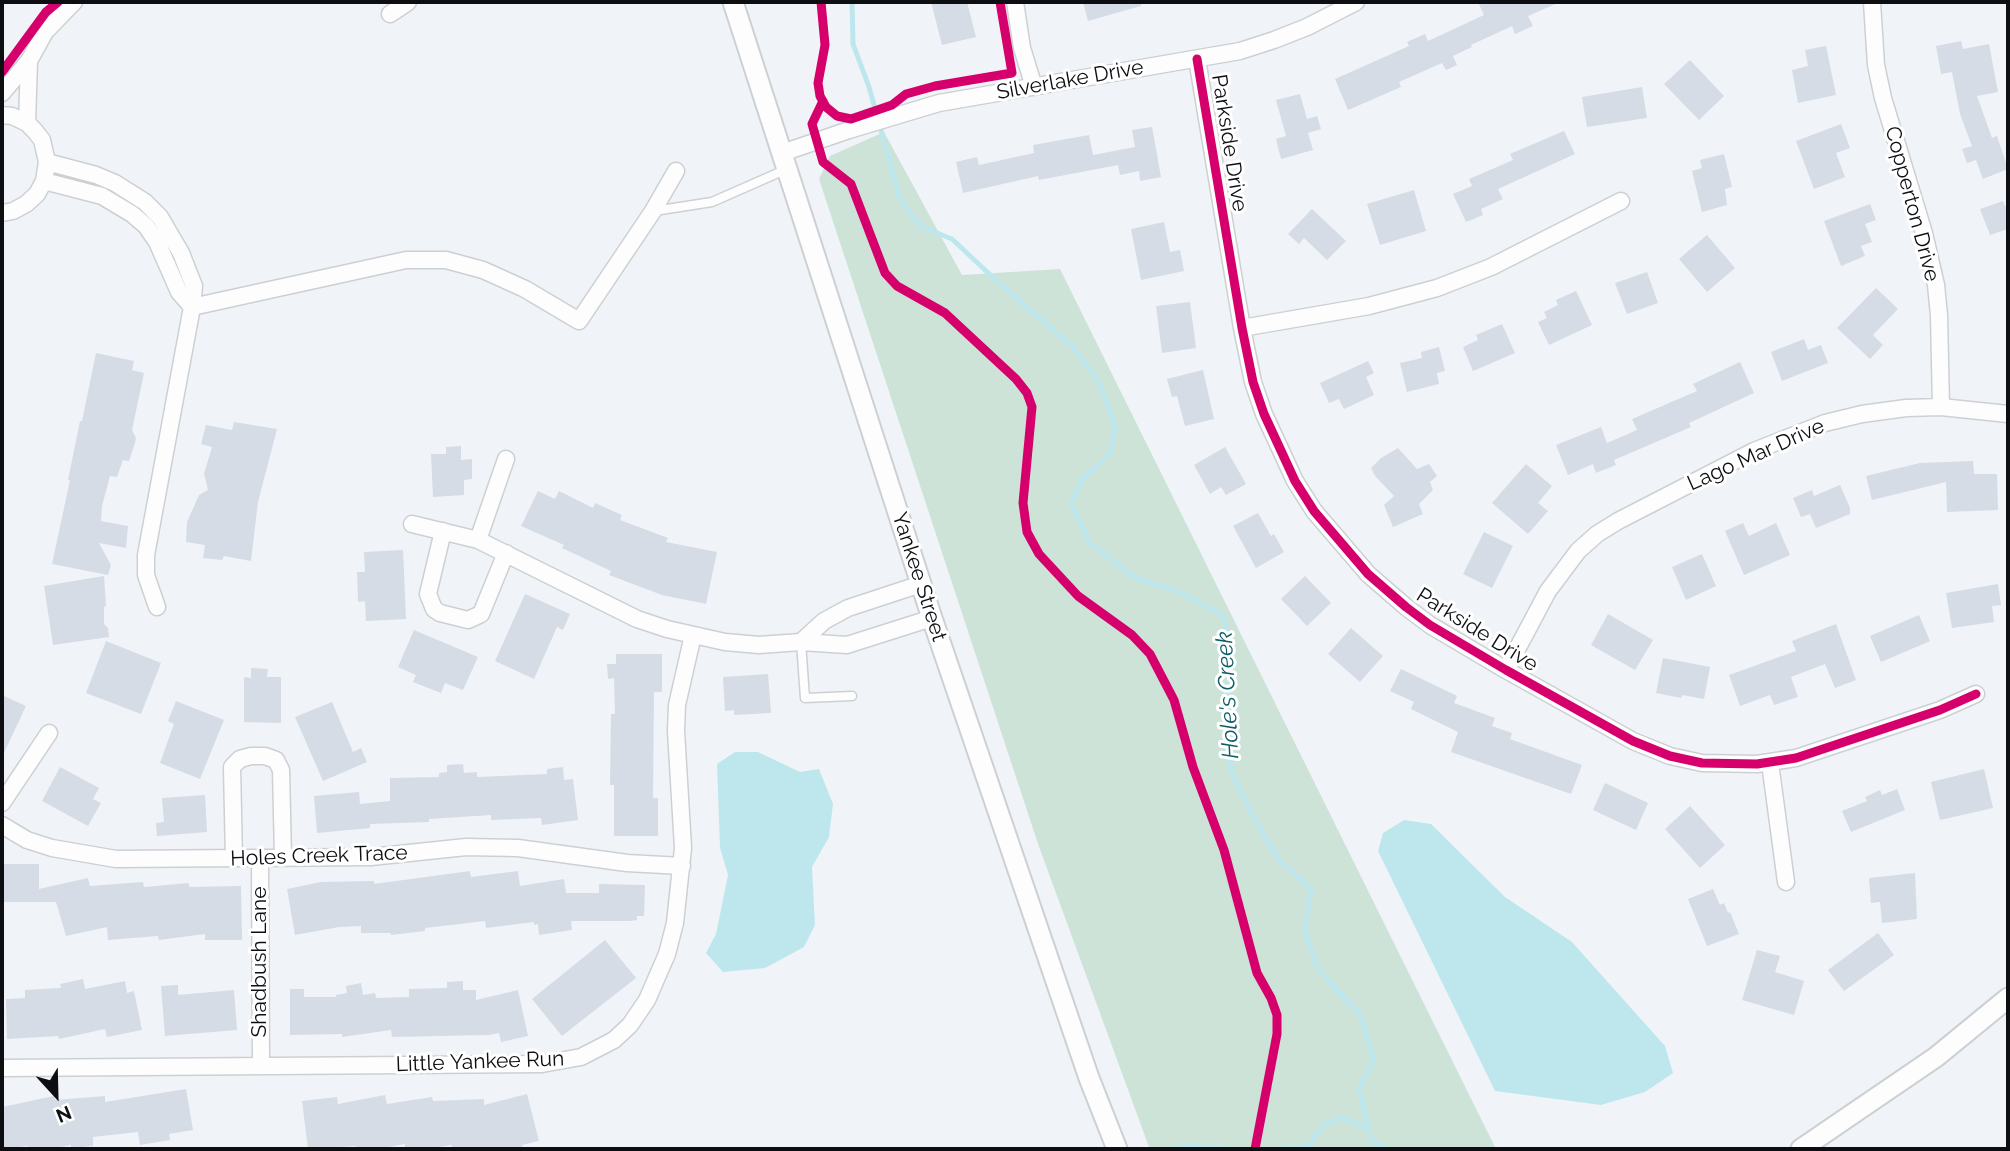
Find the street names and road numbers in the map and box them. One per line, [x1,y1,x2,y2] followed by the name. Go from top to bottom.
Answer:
[995,55,1145,105] street label: Silverlake Drive
[1206,73,1252,213] street label: Parkside Drive
[1879,124,1945,284] street label: Copperton Drive
[1684,414,1828,496] street label: Lago Mar Drive
[886,509,952,645] street label: Yankee Street
[1412,583,1542,677] street label: Parkside Drive
[230,840,408,872] street label: Holes Creek Trace
[247,887,273,1037] street label: Shadbush Lane
[395,1046,565,1078] street label: Little Yankee Run

